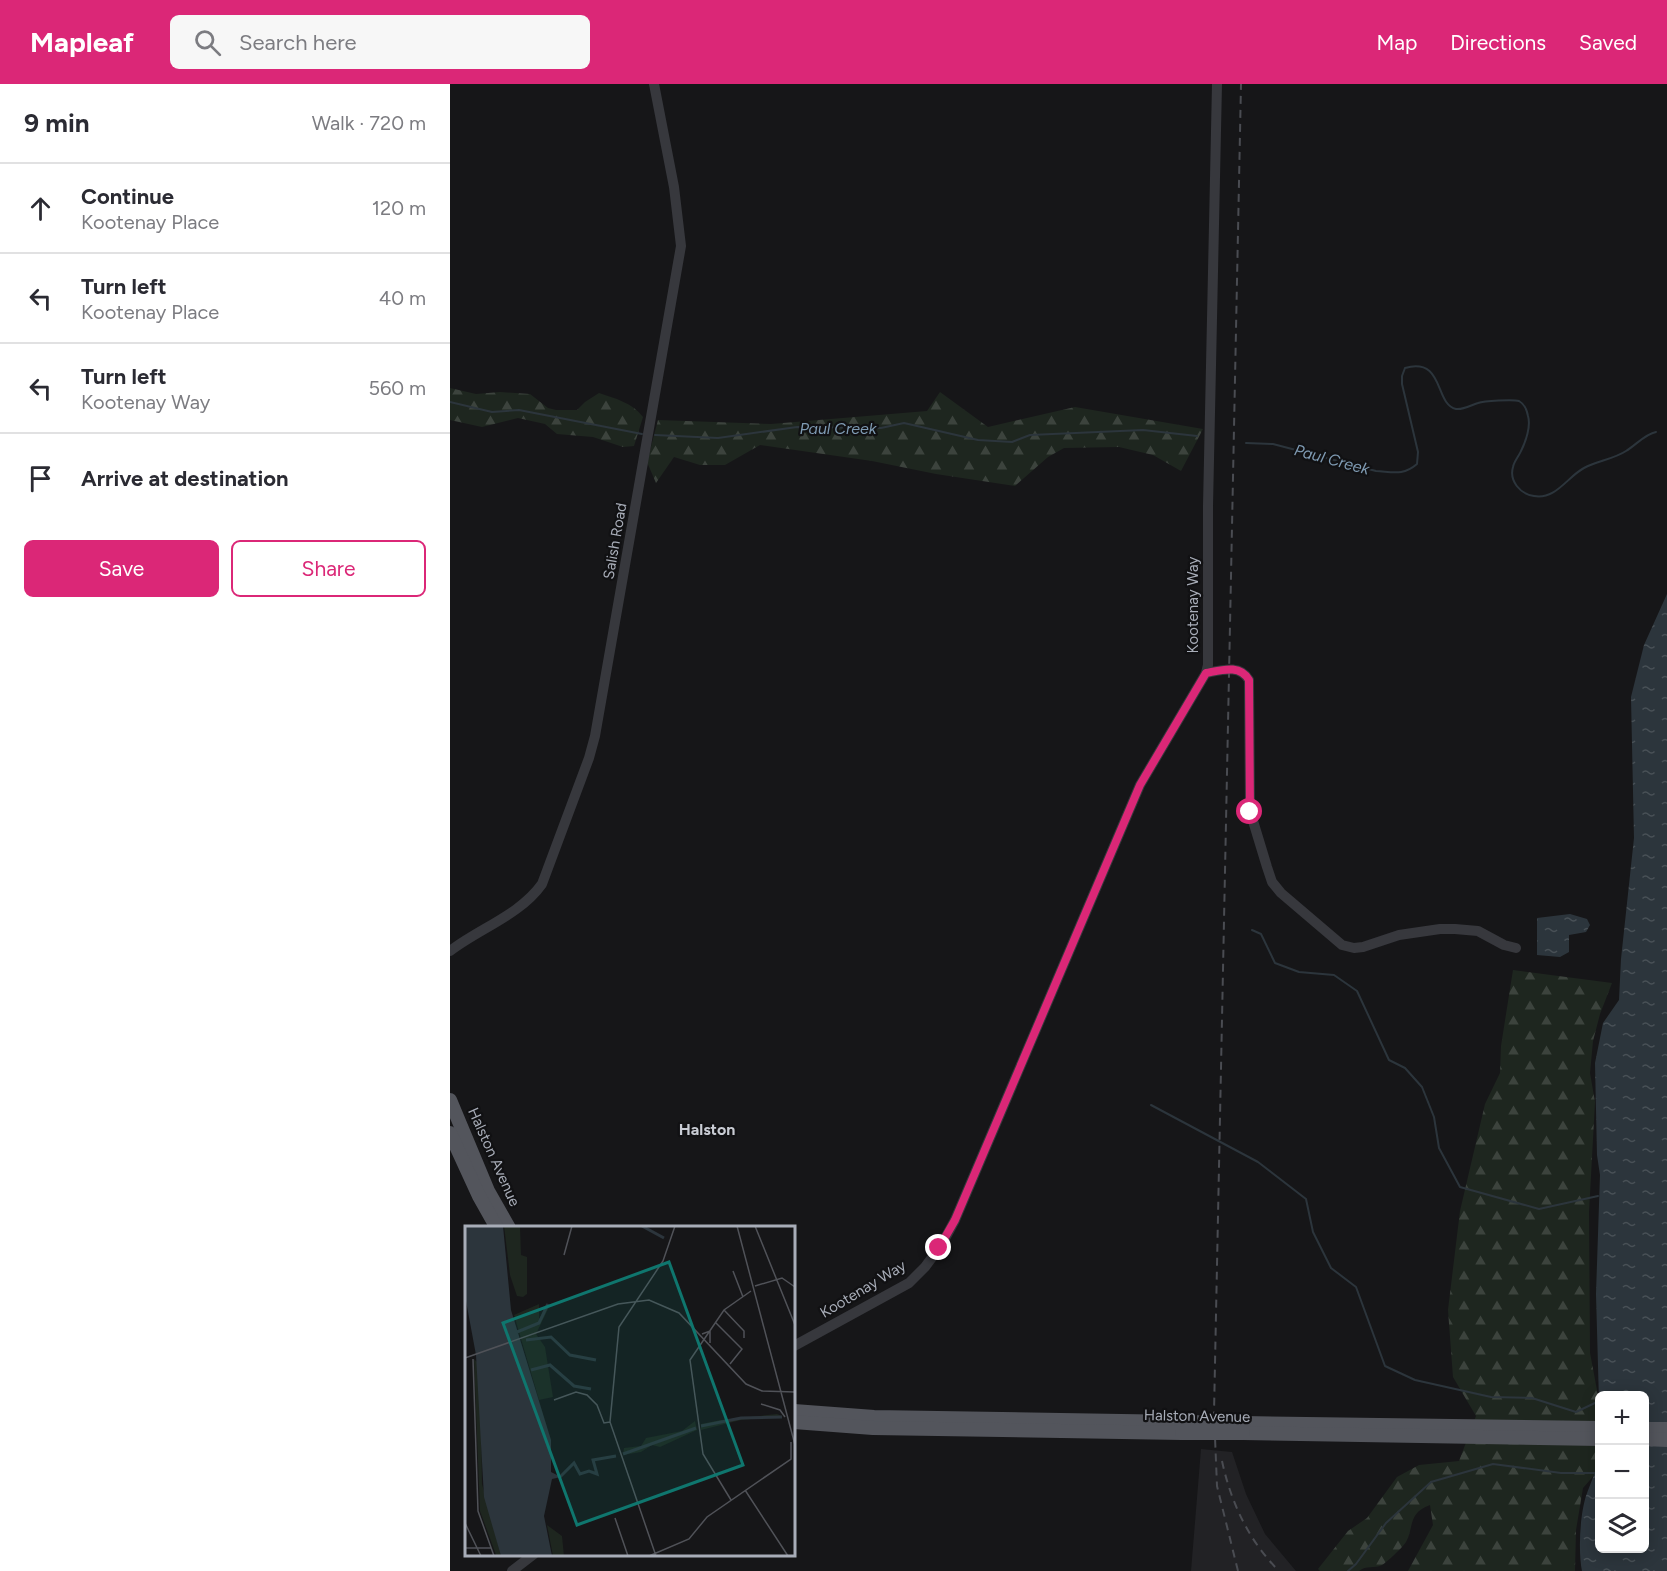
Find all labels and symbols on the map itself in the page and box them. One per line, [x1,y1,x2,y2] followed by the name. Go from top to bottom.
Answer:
[799,419,878,438] water label: Paul Creek
[1292,440,1373,479] water label: Paul Creek
[599,501,631,581] street label: Salish Road
[1184,556,1202,653] street label: Kootenay Way
[1236,798,1262,824] route start
[464,1105,524,1209] street label: Halston Avenue
[679,1120,735,1139] district label: Halston
[465,1226,795,1556] inset map
[925,1234,951,1260] route end
[817,1256,909,1322] street label: Kootenay Way
[1144,1406,1250,1426] street label: Halston Avenue

